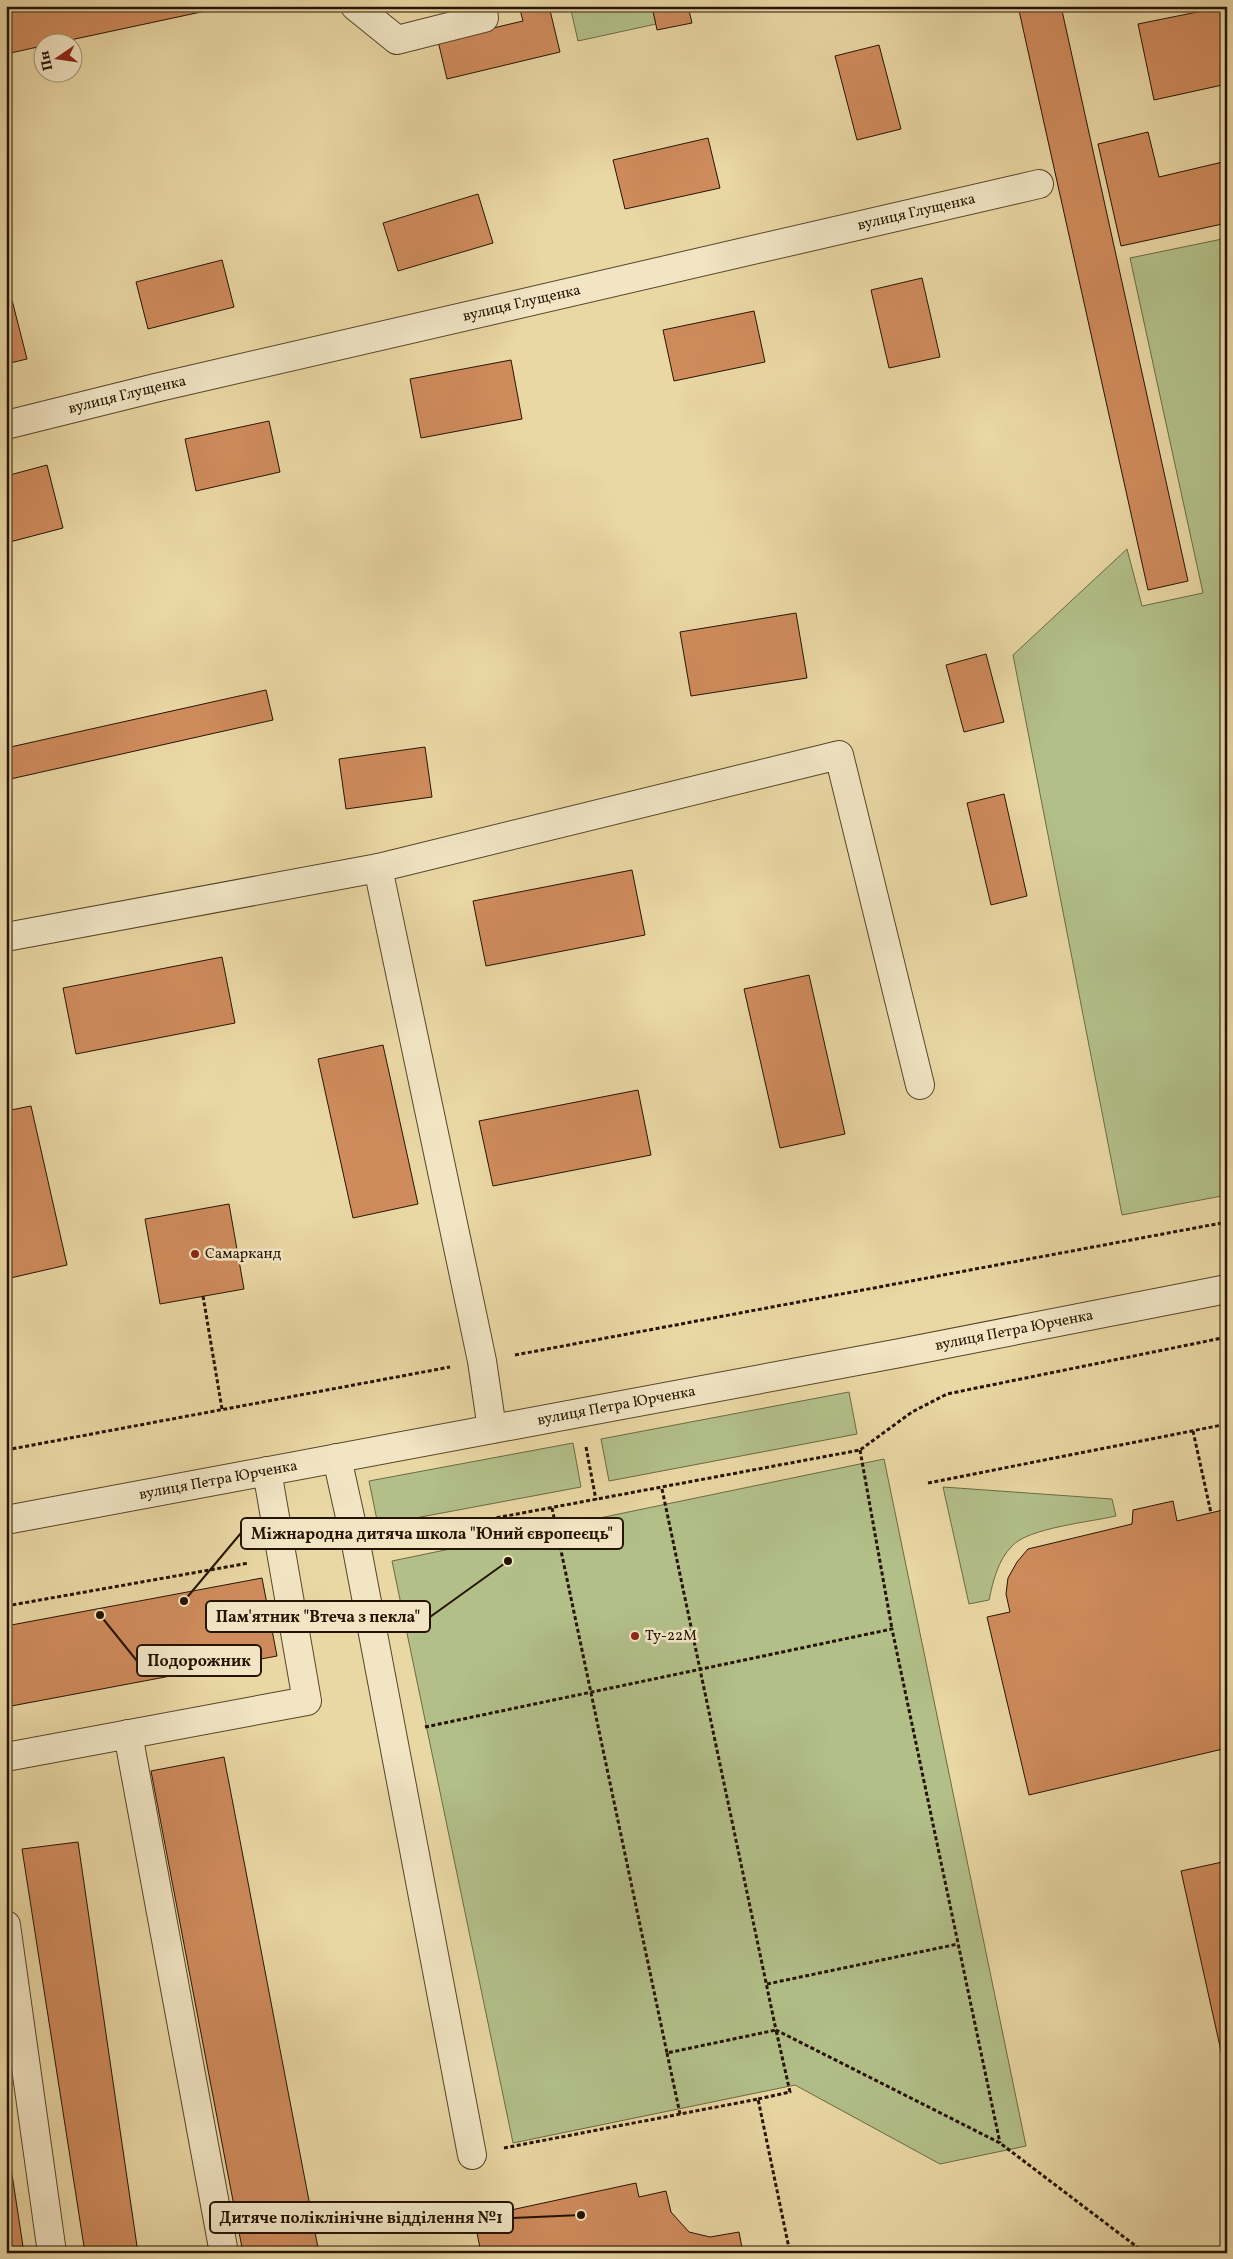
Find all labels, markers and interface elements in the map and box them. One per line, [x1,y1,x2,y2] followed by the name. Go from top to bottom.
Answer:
[32,32,82,82] north arrow
[35,49,58,72] text: Пн
[855,189,977,236] street label: вулиця Глущенка
[461,280,583,327] street label: вулиця Глущенка
[66,371,188,420] street label: вулиця Глущенка
[205,1244,282,1265] place label: Самарканд
[189,1248,201,1260] marker: Самарканд
[934,1305,1095,1356] street label: вулиця Петра Юрченка
[536,1381,697,1431] street label: вулиця Петра Юрченка
[137,1455,299,1505] street label: вулиця Петра Юрченка
[241,1518,623,1549] callout: Міжнародна дитяча школа "Юний європеєць"
[251,1524,613,1546] text: Міжнародна дитяча школа "Юний європеєць"
[206,1601,430,1632] callout: Пам'ятник "Втеча з пекла"
[216,1607,420,1629] text: Пам'ятник "Втеча з пекла"
[645,1626,697,1647] place label: Ту-22М
[629,1630,641,1642] marker: Ту-22М
[137,1645,261,1676] callout: Подорожник
[147,1651,251,1673] text: Подорожник
[210,2202,513,2233] callout: Дитяче поліклінічне відділення №1
[219,2208,503,2230] text: Дитяче поліклінічне відділення №1

